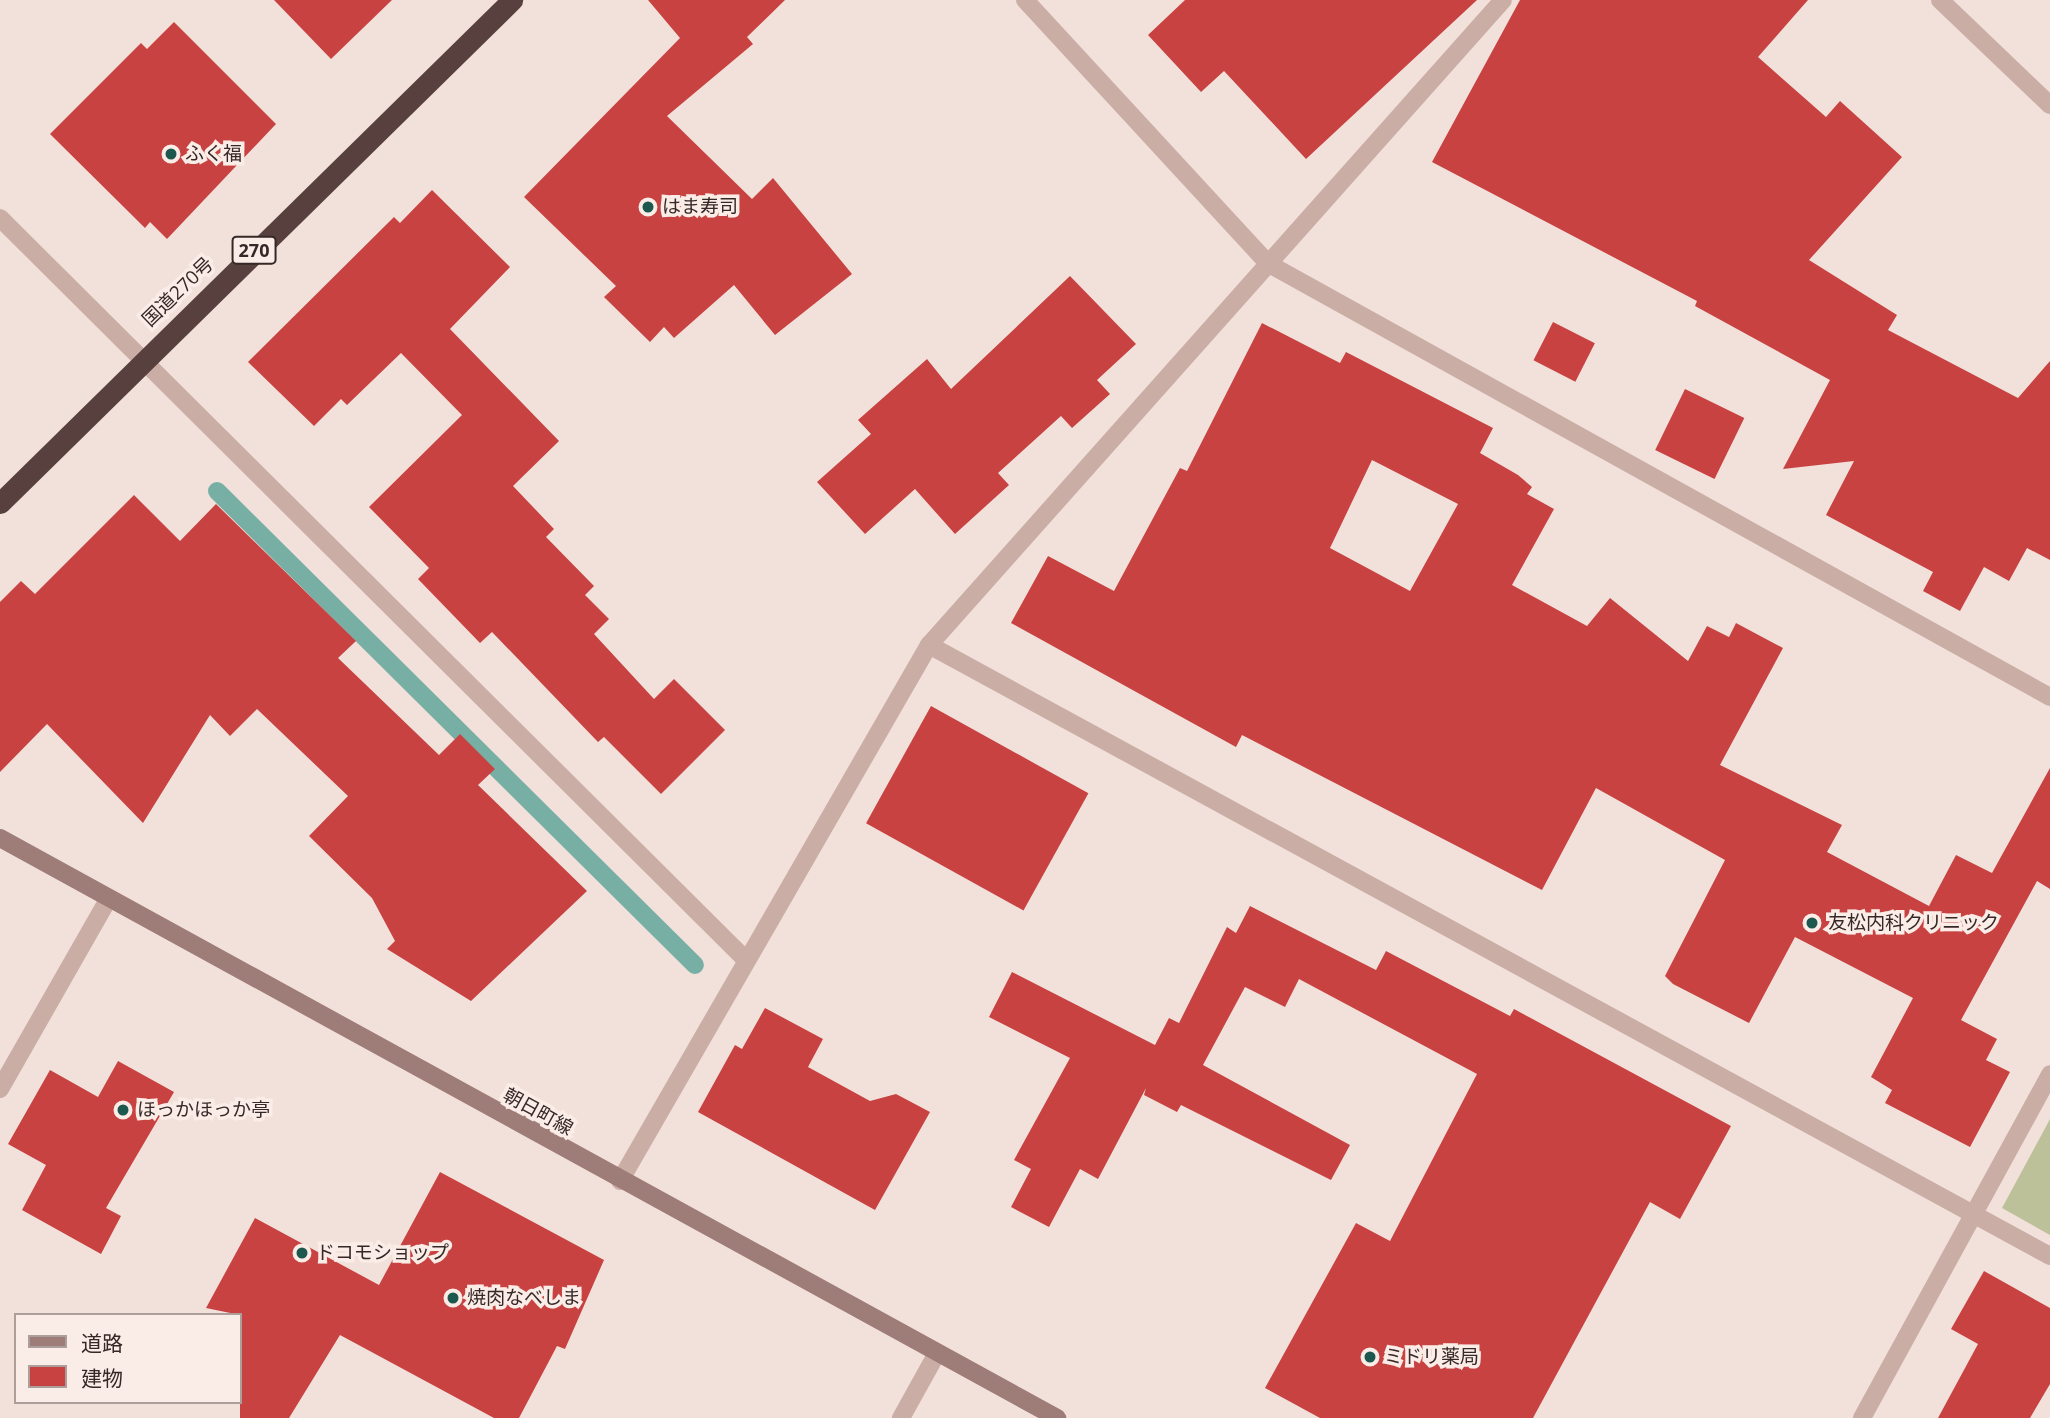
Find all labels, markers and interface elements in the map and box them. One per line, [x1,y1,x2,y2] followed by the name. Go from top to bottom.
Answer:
[185,143,242,165] place label: ふく福
[163,146,179,162] marker: ふく福
[662,196,738,218] place label: はま寿司
[640,199,656,215] marker: はま寿司
[231,236,277,264] road number: 270
[138,253,218,331] street label: 国道270号
[1828,912,1999,934] place label: 友松内科クリニック
[1802,913,1822,933] marker: 友松内科クリニック
[499,1084,577,1140] street label: 朝日町線
[137,1099,270,1121] place label: ほっかほっか亭
[115,1102,131,1118] marker: ほっかほっか亭
[316,1242,449,1264] place label: ドコモショップ
[294,1245,310,1261] marker: ドコモショップ
[467,1287,581,1309] place label: 焼肉なべしま
[445,1290,461,1306] marker: 焼肉なべしま
[14,1313,242,1404] legend
[81,1329,123,1357] text: 道路
[1384,1346,1479,1368] place label: ミドリ薬局
[1362,1349,1378,1365] marker: ミドリ薬局
[81,1364,123,1392] text: 建物

